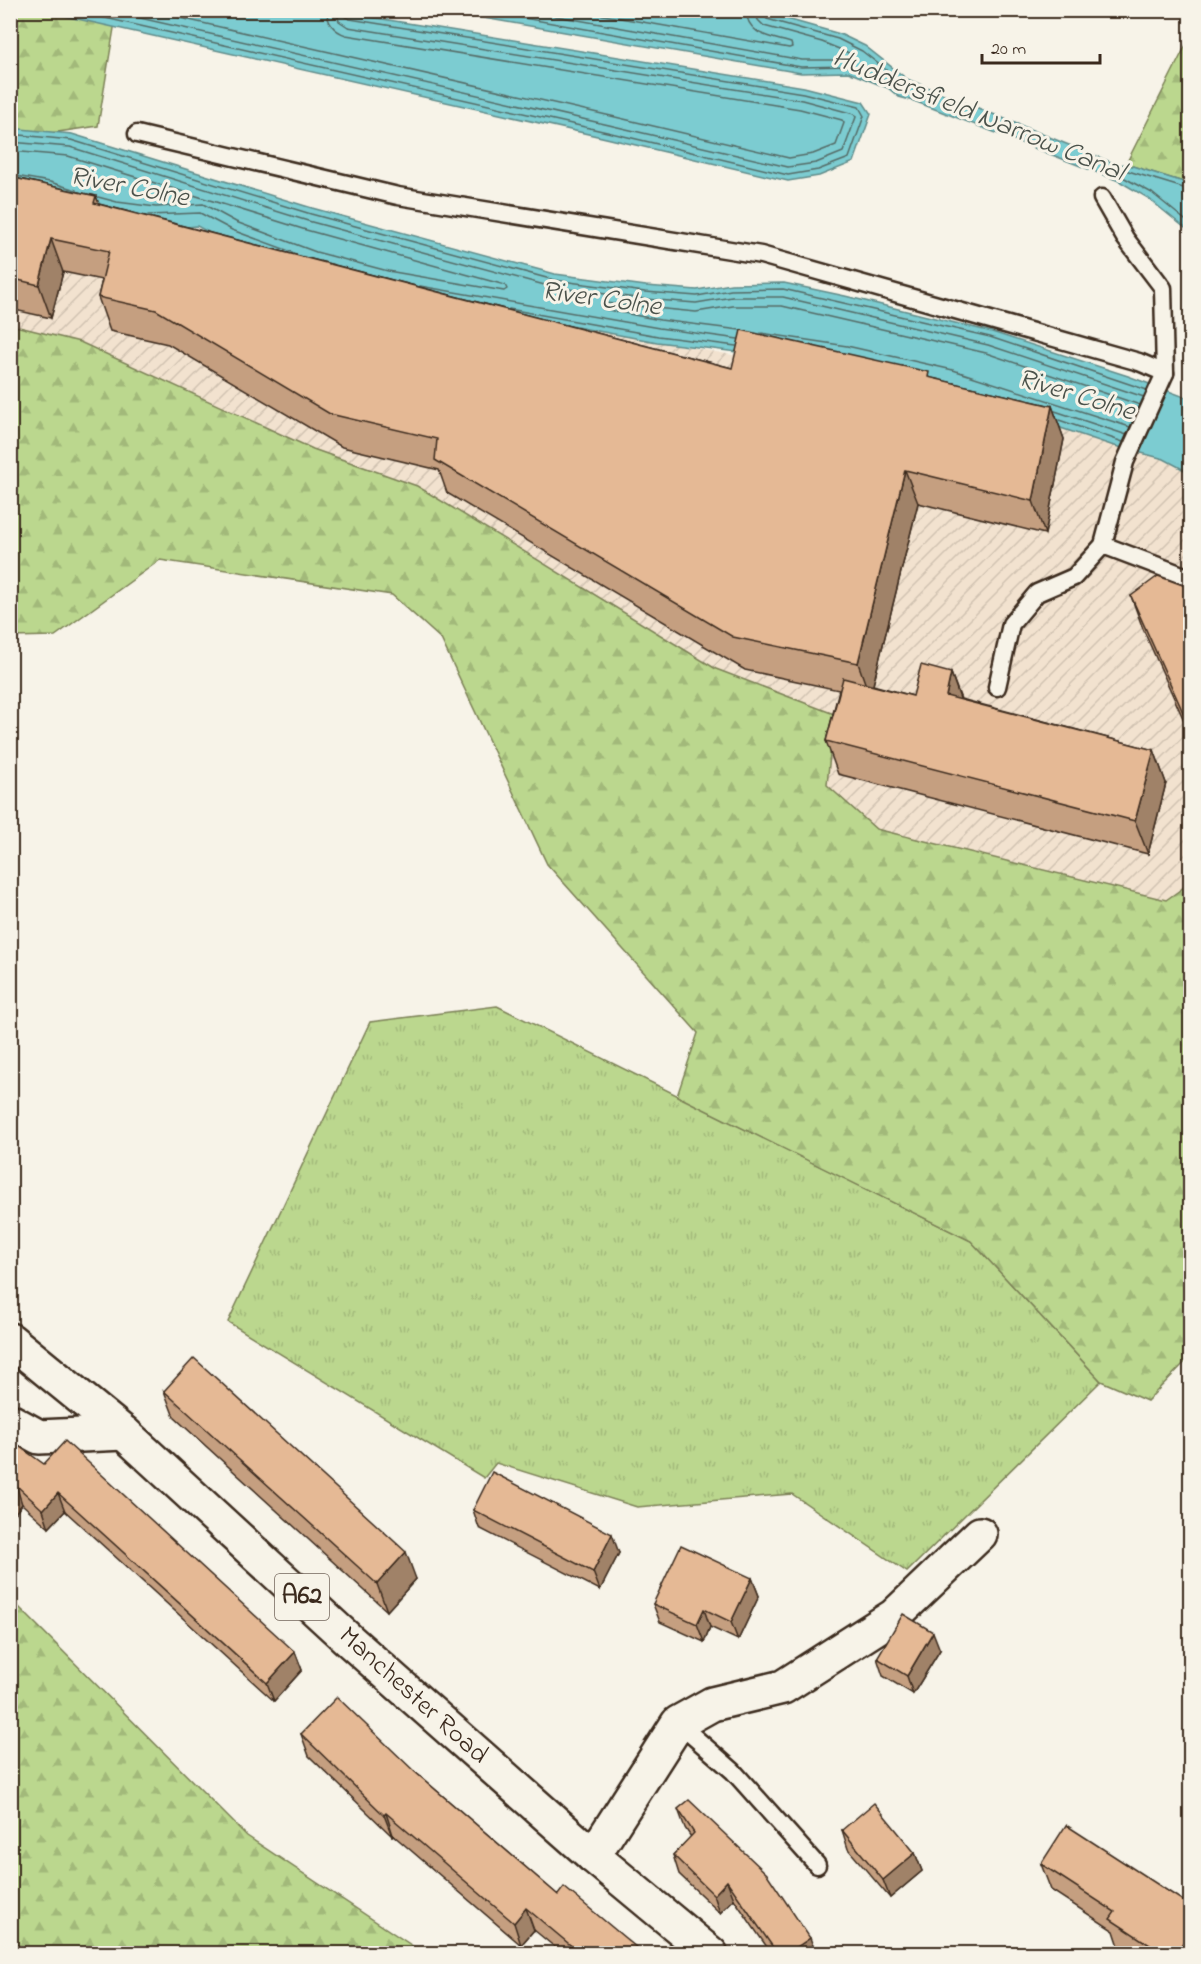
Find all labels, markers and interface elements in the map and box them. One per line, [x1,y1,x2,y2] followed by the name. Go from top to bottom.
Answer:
[982,27,1100,65] scale bar
[991,37,1026,63] text: 20 m
[825,38,1134,195] water label: Huddersfield Narrow Canal
[66,156,194,220] water label: River Colne
[538,271,665,329] water label: River Colne
[1012,359,1141,434] water label: River Colne
[275,1574,329,1620] road number: A62
[329,1618,497,1774] street label: Manchester Road

